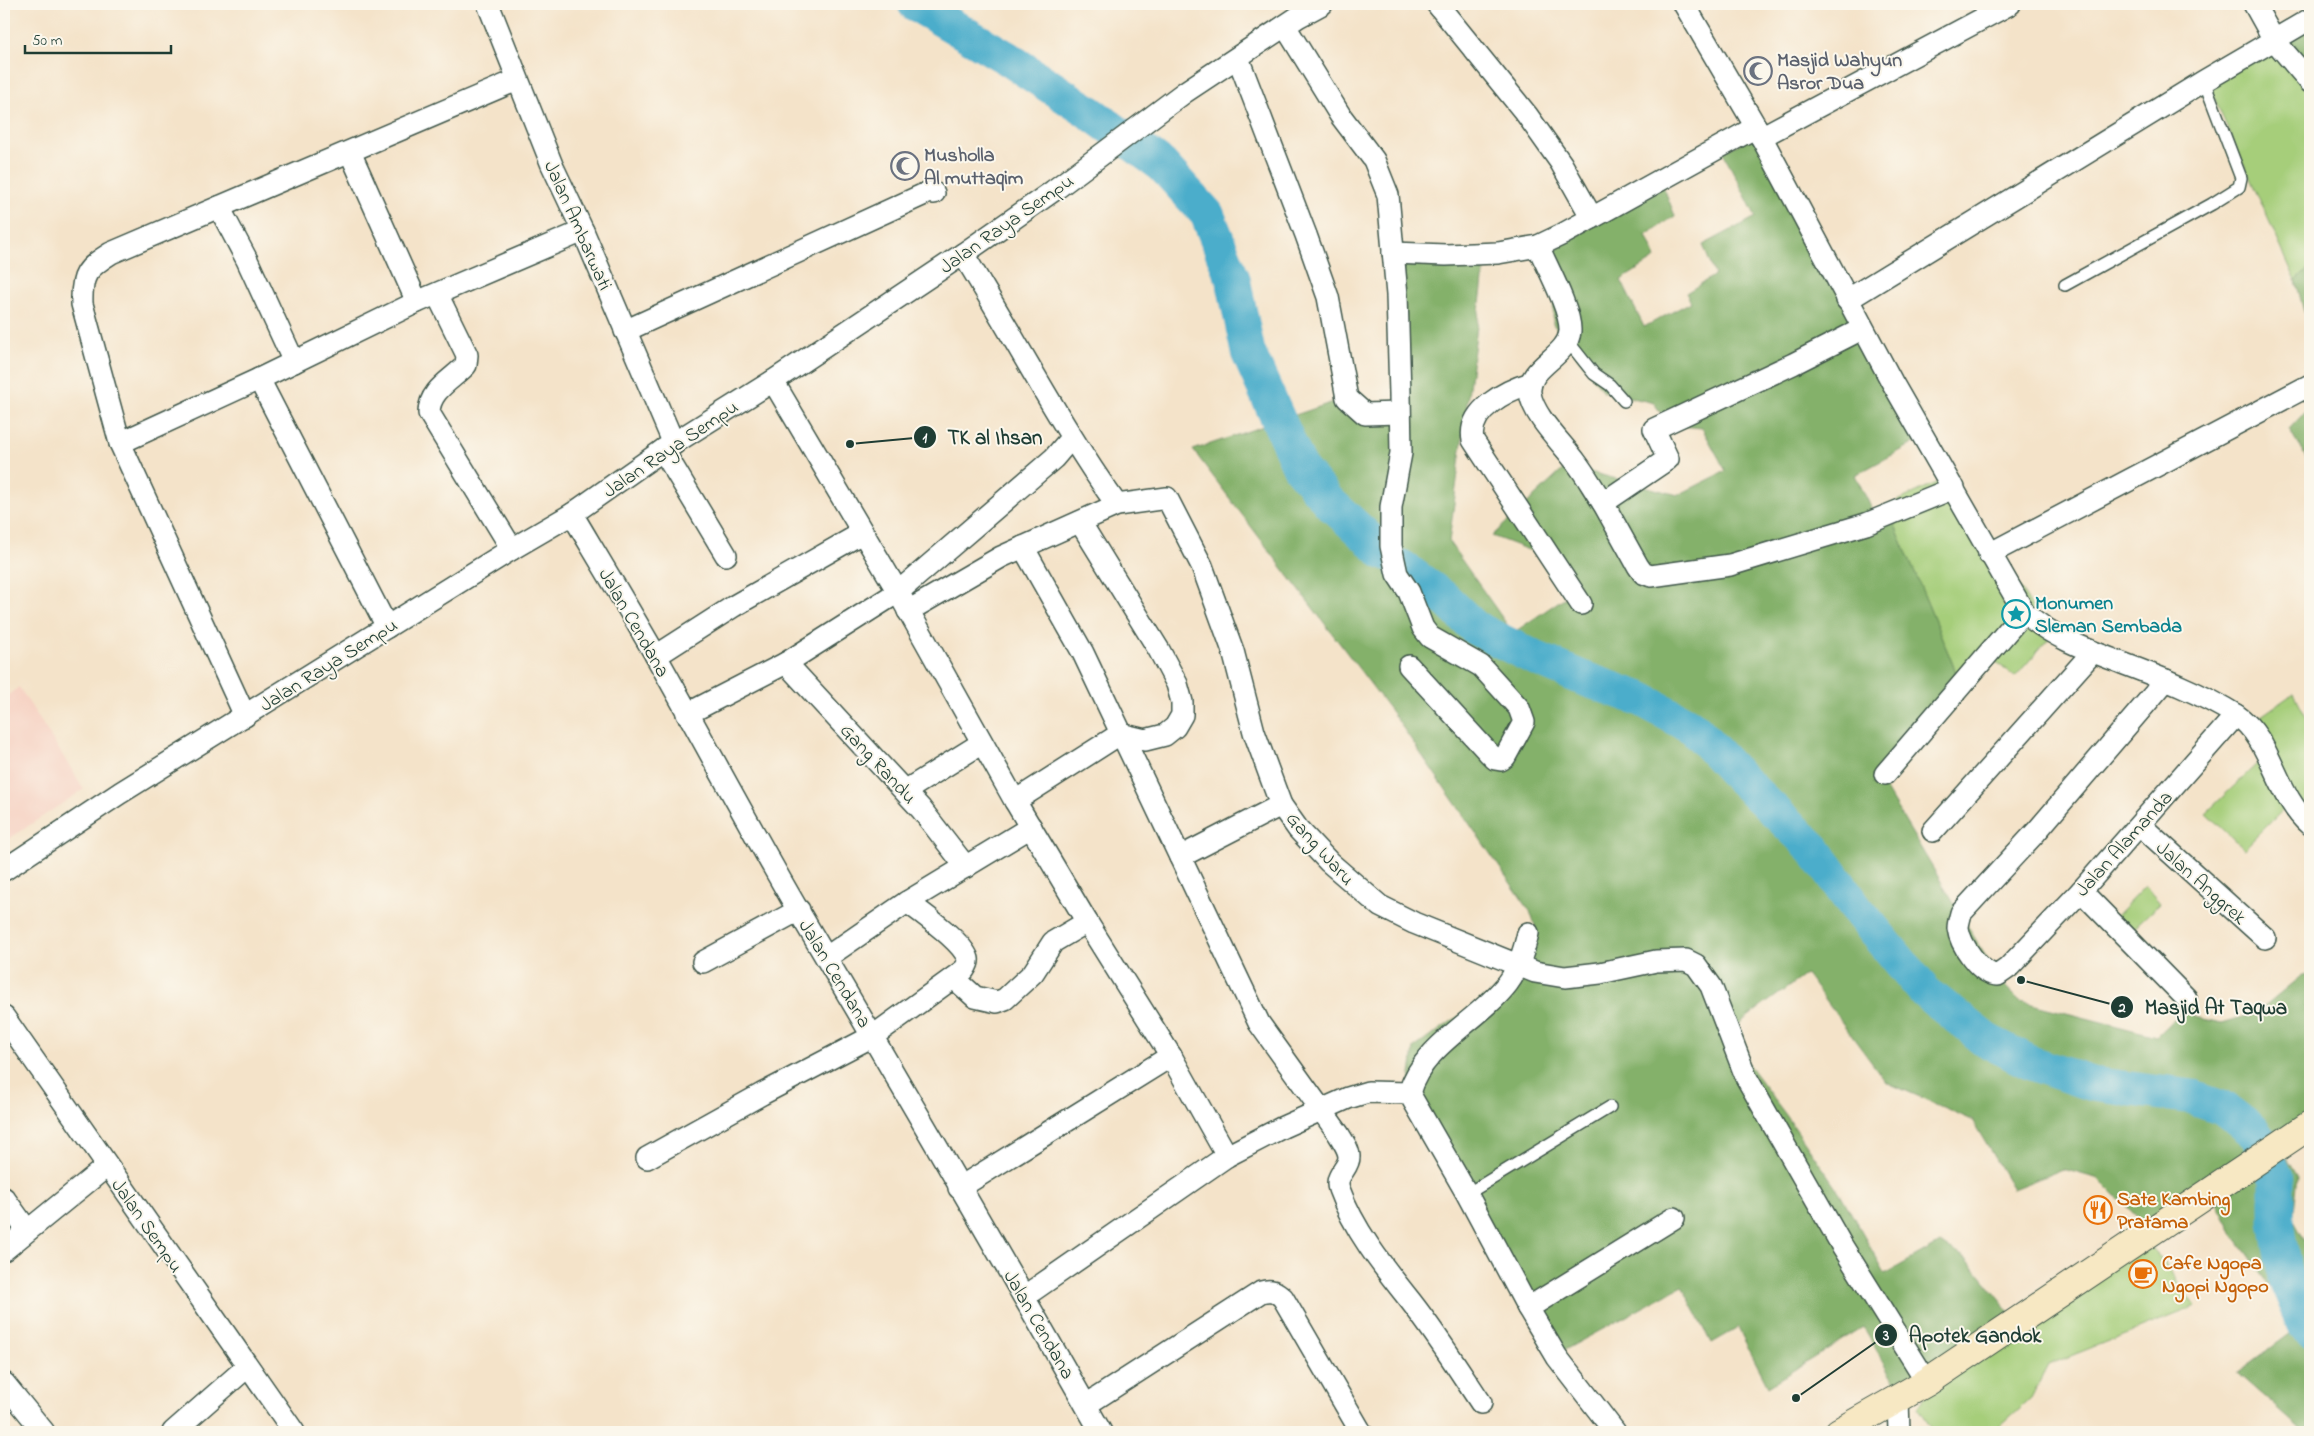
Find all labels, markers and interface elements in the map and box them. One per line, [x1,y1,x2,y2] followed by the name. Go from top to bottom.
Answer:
[25,22,171,54] scale bar
[32,30,63,52] text: 50 m
[1777,47,1902,99] place label: Masjid Wahyun Asror Dua
[1743,56,1773,86] mosque icon: Masjid Wahyun Asror Dua
[924,142,1024,194] place label: Musholla Al muttaqim
[890,151,920,181] mosque icon: Musholla Al muttaqim
[535,157,618,296] street label: Jalan Ambarwati
[934,168,1080,282] street label: Jalan Raya Sempu
[598,394,745,506] street label: Jalan Raya Sempu
[912,419,1052,455] callout: TK al Ihsan
[948,424,1042,454] text: TK al Ihsan
[923,427,928,449] text: 1
[590,563,676,683] street label: Jalan Cendana
[2035,590,2182,642] place label: Monumen Sleman Sembada
[2001,599,2031,629] place icon: Monumen Sleman Sembada
[255,612,404,720] street label: Jalan Raya Sempu
[831,718,922,812] street label: Gang Randu
[2069,785,2181,904] street label: Jalan Alamanda
[1277,806,1360,894] street label: Gang Waru
[2148,835,2252,934] street label: Jalan Anggrek
[790,914,878,1034] street label: Jalan Cendana
[2110,989,2297,1025] callout: Masjid At Taqwa
[2145,994,2287,1024] text: Masjid At Taqwa
[2117,997,2126,1019] text: 2
[103,1173,189,1279] street label: Jalan Sempu
[2117,1186,2230,1238] place label: Sate Kambing Pratama
[2083,1195,2113,1225] restaurant icon: Sate Kambing Pratama
[2162,1250,2269,1303] place label: Cafe Ngopa Ngopi Ngopo
[2128,1259,2158,1289] cafe icon: Cafe Ngopa Ngopi Ngopo
[995,1265,1081,1385] street label: Jalan Cendana
[1873,1317,2051,1353] callout: Apotek Gandok
[1909,1322,2042,1352] text: Apotek Gandok
[1882,1325,1889,1347] text: 3

